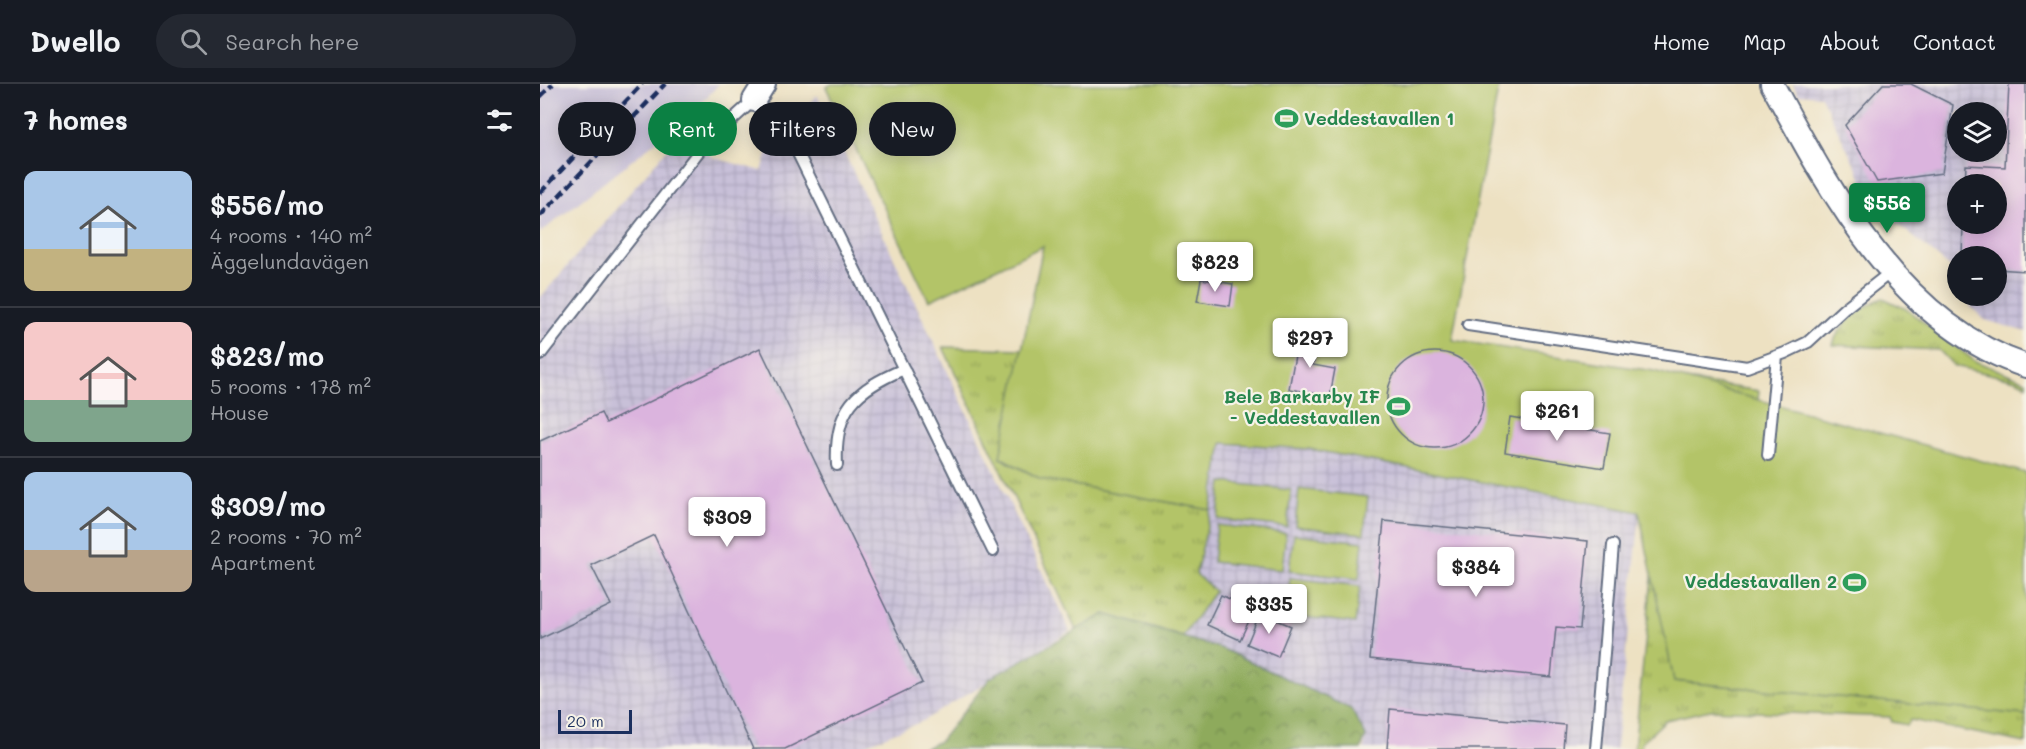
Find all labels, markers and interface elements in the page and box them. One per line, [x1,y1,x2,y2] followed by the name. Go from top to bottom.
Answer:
[156,14,576,68] search box
[30,23,120,59] text: Dwello
[177,25,210,58] icon: search
[225,27,359,56] text: Search here
[1653,28,1710,55] text: Home
[1743,28,1786,55] text: Map
[1819,28,1880,55] text: About
[1913,28,1996,55] text: Contact
[558,102,636,156] chip: Buy
[648,102,737,156] chip: Rent
[749,102,857,156] chip: Filters
[869,102,956,156] chip: New
[1947,102,2007,306] map controls
[1947,102,2007,162] button: layers
[24,103,128,137] text: 7 homes
[483,104,516,137] icon: filters
[1273,106,1299,132] sports icon: Veddestavallen 1
[1304,106,1454,130] place label: Veddestavallen 1
[1947,174,2007,234] button: +
[1851,183,1923,234] pin: $556
[210,188,324,222] text: $556/mo
[1863,189,1911,215] text: $556
[72,195,144,267] icon: home
[210,222,372,248] text: 4 rooms · 140 m²
[1179,242,1251,293] pin: $823
[1947,246,2007,306] button: −
[210,248,369,274] text: Äggelundavägen
[1191,248,1239,274] text: $823
[1274,318,1346,369] pin: $297
[1287,324,1333,350] text: $297
[210,339,324,373] text: $823/mo
[72,346,144,418] icon: home
[210,373,371,399] text: 5 rooms · 178 m²
[1224,384,1380,429] place label: Bele Barkarby IF - Veddestavallen
[1521,391,1593,442] pin: $261
[1385,394,1411,420] sports icon: Bele Barkarby IF - Veddestavallen
[1535,397,1579,423] text: $261
[210,399,269,425] text: House
[210,489,326,523] text: $309/mo
[72,496,144,568] icon: home
[691,497,763,548] pin: $309
[702,503,752,529] text: $309
[210,523,362,549] text: 2 rooms · 70 m²
[1440,547,1512,598] pin: $384
[210,549,316,575] text: Apartment
[1451,553,1501,579] text: $384
[1685,569,1837,593] place label: Veddestavallen 2
[1842,569,1868,595] sports icon: Veddestavallen 2
[1233,584,1305,635] pin: $335
[1245,590,1293,616] text: $335
[558,707,632,734] scale bar
[567,710,604,731] text: 20 m

